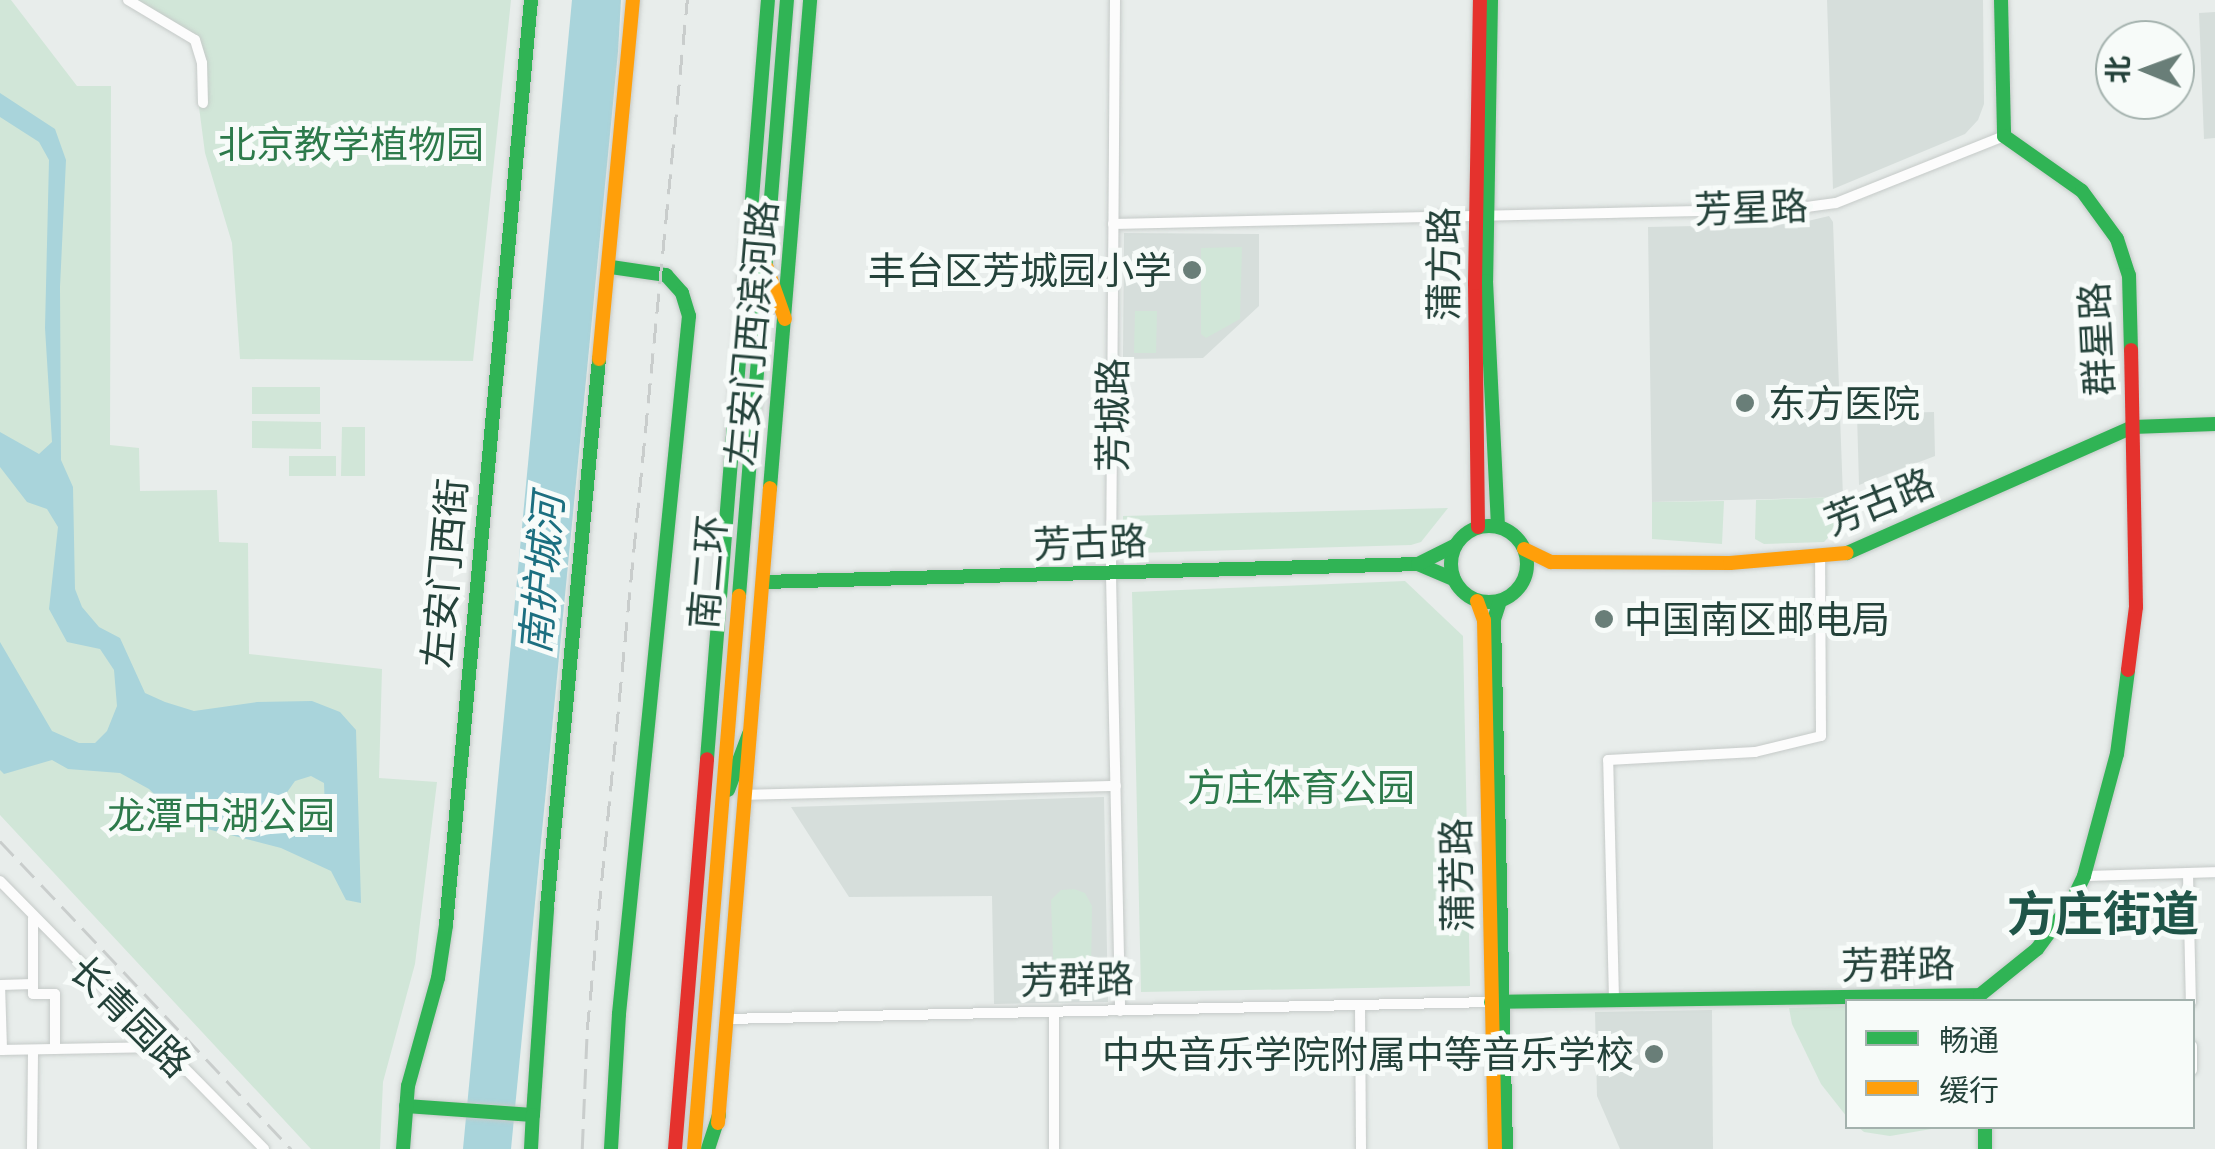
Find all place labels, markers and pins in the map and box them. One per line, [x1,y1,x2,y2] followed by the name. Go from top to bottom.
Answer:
[868,247,1172,293] place label: 丰台区芳城园小学
[1181,259,1203,281] marker: 丰台区芳城园小学
[1768,380,1920,426] place label: 东方医院
[1732,390,1758,416] marker: 东方医院
[1624,596,1890,642] place label: 中国南区邮电局
[1593,608,1615,630] marker: 中国南区邮电局
[1102,1031,1634,1077] place label: 中央音乐学院附属中等音乐学校
[1643,1043,1665,1065] marker: 中央音乐学院附属中等音乐学校

